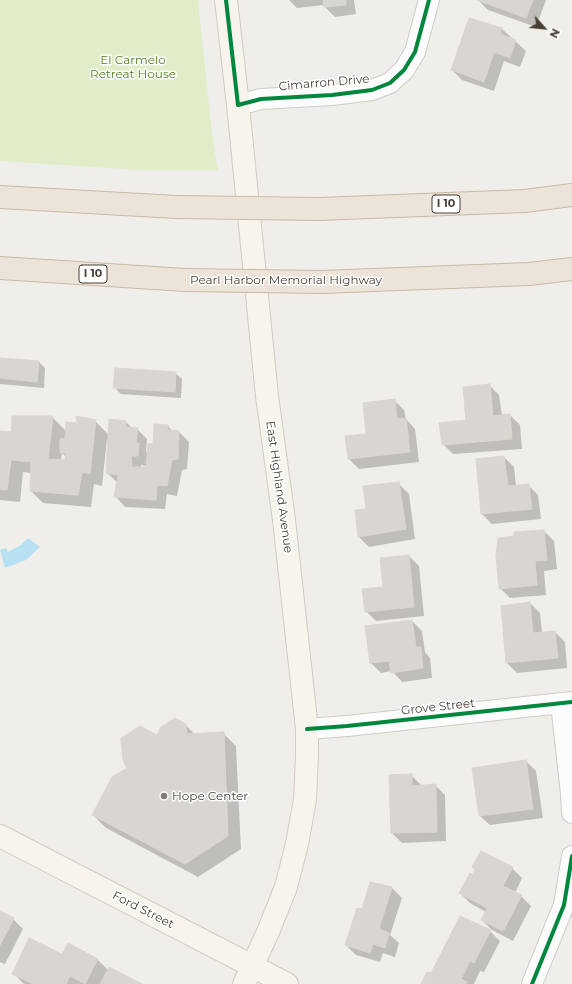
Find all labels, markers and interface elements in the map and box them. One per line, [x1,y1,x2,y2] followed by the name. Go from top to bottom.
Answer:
[524,8,564,48] north arrow
[546,26,563,41] text: N
[90,53,176,81] park label: El Carmelo Retreat House
[278,72,370,94] street label: Cimarron Drive
[432,195,460,213] road number: I 10
[79,265,107,283] road number: I 10
[190,273,382,287] street label: Pearl Harbor Memorial Highway
[263,420,295,554] street label: East Highland Avenue
[400,696,476,718] street label: Grove Street
[172,789,248,803] place label: Hope Center
[159,791,169,801] marker: Hope Center
[110,888,176,932] street label: Ford Street

